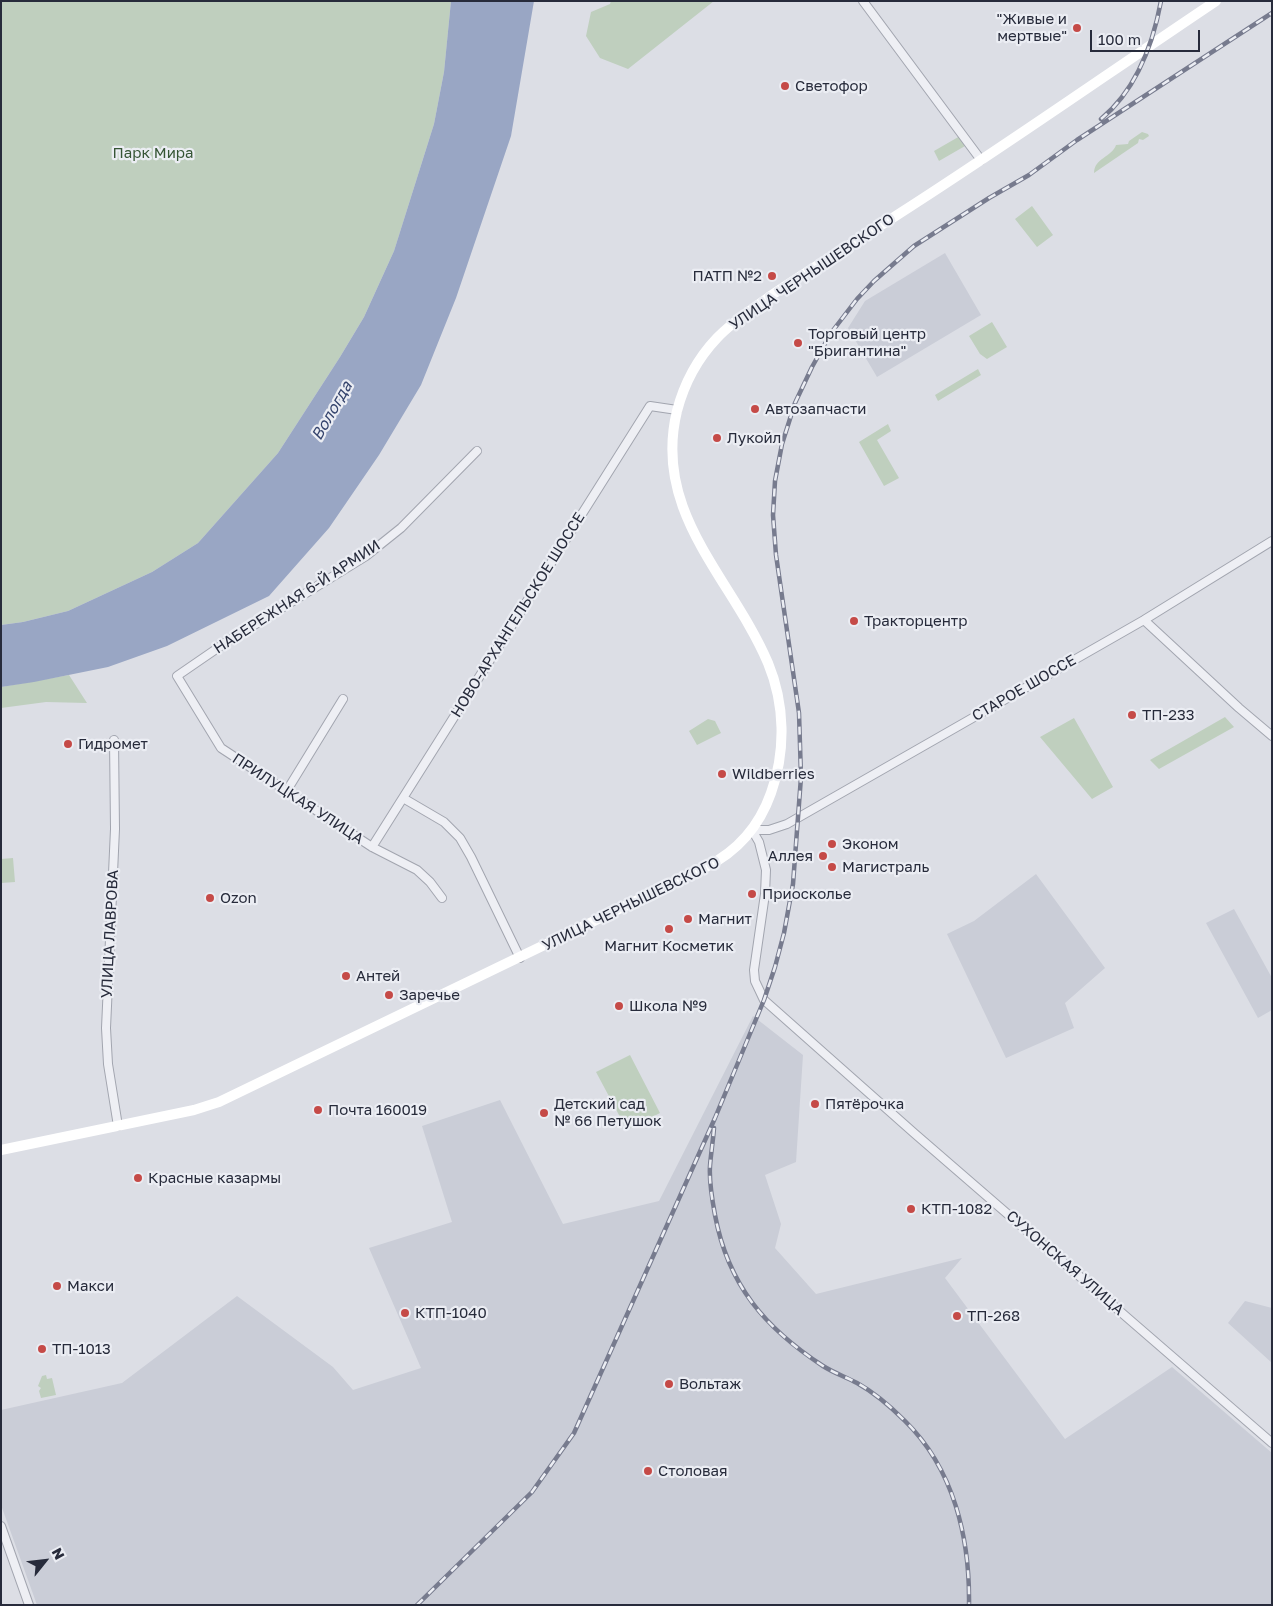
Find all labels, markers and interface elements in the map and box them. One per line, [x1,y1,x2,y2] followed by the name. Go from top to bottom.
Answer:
[997,10,1067,45] place label: "Живые и мертвые"
[1093,20,1203,52] scale bar
[1071,22,1083,34] marker: "Живые и мертвые"
[1098,30,1141,48] text: 100 m
[795,77,868,95] place label: Светофор
[779,80,791,92] marker: Светофор
[112,144,194,162] park label: Парк Мира
[726,210,898,334] street label: УЛИЦА ЧЕРНЫШЕВСКОГО
[692,267,762,285] place label: ПАТП №2
[766,270,778,282] marker: ПАТП №2
[808,325,926,360] place label: Торговый центр "Бригантина"
[792,337,804,349] marker: Торговый центр "Бригантина"
[308,378,356,444] water label: Вологда
[765,400,866,418] place label: Автозапчасти
[749,403,761,415] marker: Автозапчасти
[727,429,781,447] place label: Лукойл
[711,432,723,444] marker: Лукойл
[447,509,589,721] street label: НОВО-АРХАНГЕЛЬСКОЕ ШОССЕ
[210,536,384,658] street label: НАБЕРЕЖНАЯ 6-Й АРМИИ
[864,612,967,630] place label: Тракторцентр
[848,615,860,627] marker: Тракторцентр
[969,651,1079,725] street label: СТАРОЕ ШОССЕ
[1142,706,1194,724] place label: ТП-233
[1126,709,1138,721] marker: ТП-233
[78,735,148,753] place label: Гидромет
[62,738,74,750] marker: Гидромет
[229,750,367,848] street label: ПРИЛУЦКАЯ УЛИЦА
[732,765,815,783] place label: Wildberries
[716,768,728,780] marker: Wildberries
[842,835,898,853] place label: Эконом
[826,838,838,850] marker: Эконом
[768,847,813,865] place label: Аллея
[817,850,829,862] marker: Аллея
[539,853,723,955] street label: УЛИЦА ЧЕРНЫШЕВСКОГО
[842,858,929,876] place label: Магистраль
[826,861,838,873] marker: Магистраль
[98,869,122,999] street label: УЛИЦА ЛАВРОВА
[762,885,851,903] place label: Приосколье
[746,888,758,900] marker: Приосколье
[220,889,257,907] place label: Ozon
[204,892,216,904] marker: Ozon
[698,910,752,928] place label: Магнит
[682,913,694,925] marker: Магнит
[663,923,675,935] marker: Магнит Косметик
[604,937,734,955] place label: Магнит Косметик
[356,967,400,985] place label: Антей
[340,970,352,982] marker: Антей
[399,986,460,1004] place label: Заречье
[383,989,395,1001] marker: Заречье
[629,997,707,1015] place label: Школа №9
[613,1000,625,1012] marker: Школа №9
[554,1095,662,1130] place label: Детский сад № 66 Петушок
[825,1095,904,1113] place label: Пятёрочка
[809,1098,821,1110] marker: Пятёрочка
[328,1101,427,1119] place label: Почта 160019
[312,1104,324,1116] marker: Почта 160019
[538,1107,550,1119] marker: Детский сад № 66 Петушок
[148,1169,281,1187] place label: Красные казармы
[132,1172,144,1184] marker: Красные казармы
[921,1200,992,1218] place label: КТП-1082
[905,1203,917,1215] marker: КТП-1082
[1002,1207,1128,1319] street label: СУХОНСКАЯ УЛИЦА
[67,1277,114,1295] place label: Макси
[51,1280,63,1292] marker: Макси
[415,1304,487,1322] place label: КТП-1040
[399,1307,411,1319] marker: КТП-1040
[967,1307,1020,1325] place label: ТП-268
[951,1310,963,1322] marker: ТП-268
[52,1340,111,1358] place label: ТП-1013
[36,1343,48,1355] marker: ТП-1013
[679,1375,741,1393] place label: Вольтаж
[663,1378,675,1390] marker: Вольтаж
[658,1462,728,1480] place label: Столовая
[642,1465,654,1477] marker: Столовая
[20,1536,70,1586] north arrow
[49,1545,69,1562] text: N

